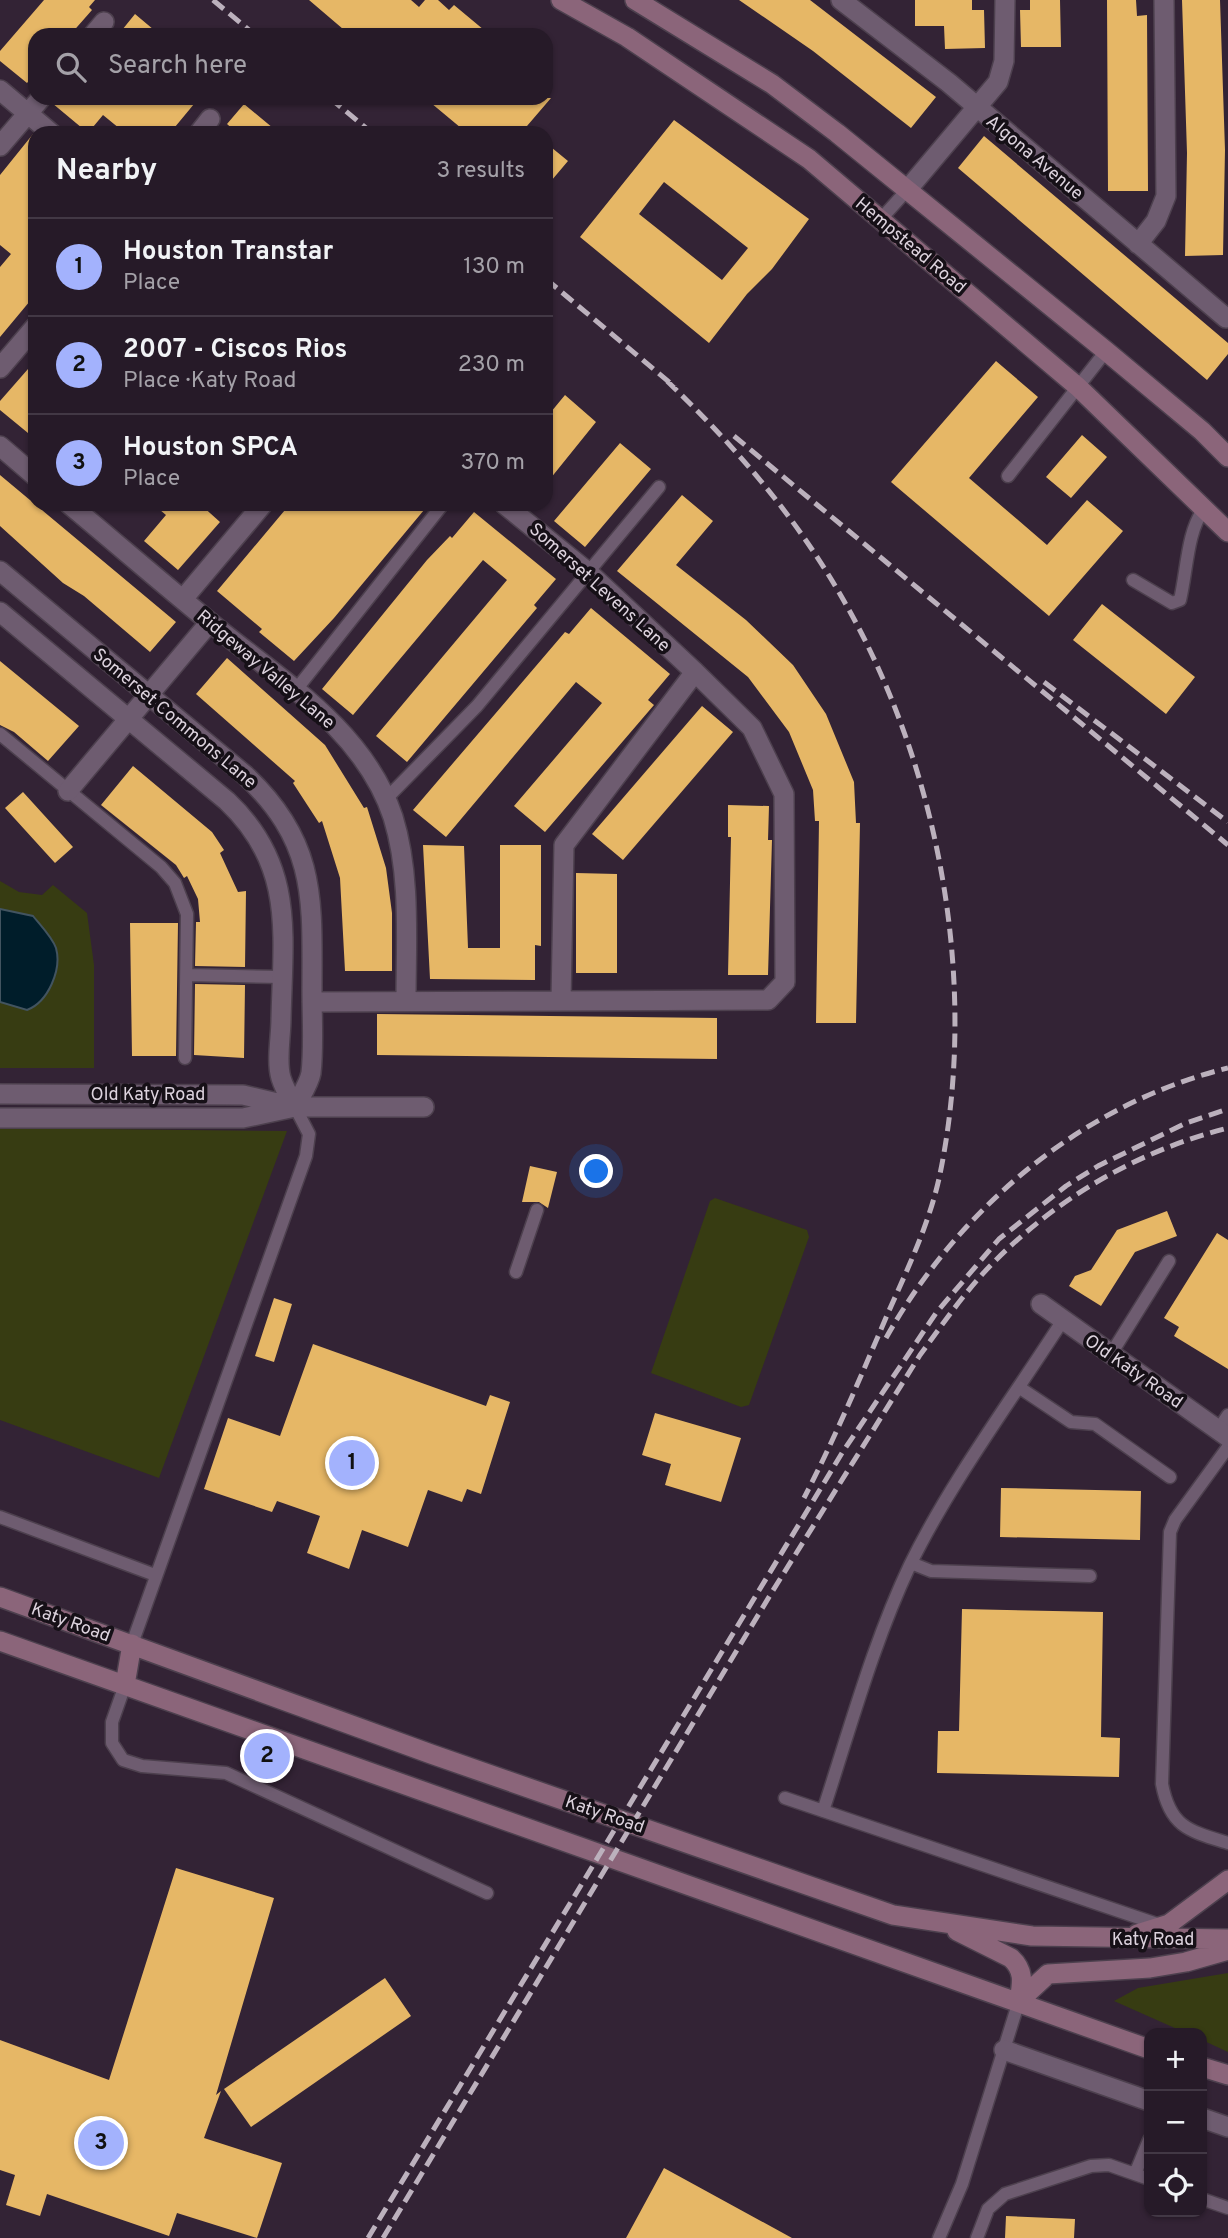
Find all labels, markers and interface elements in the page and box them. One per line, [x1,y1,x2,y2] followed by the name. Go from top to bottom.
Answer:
[28,28,553,105] search box
[52,48,90,86] icon: search
[108,50,247,83] text: Search here
[981,111,1088,206] street label: Algona Avenue
[56,153,157,190] text: Nearby
[436,157,525,186] text: 3 results
[850,193,970,299] street label: Hempstead Road
[123,236,333,269] text: Houston Transtar
[74,253,84,282] text: 1
[463,253,525,282] text: 130 m
[123,269,180,298] text: Place
[123,334,347,367] text: 2007 - Ciscos Rios
[72,351,86,380] text: 2
[458,351,525,380] text: 230 m
[123,367,297,396] text: Place · Katy Road
[123,432,298,465] text: Houston SPCA
[72,449,86,478] text: 3
[460,449,525,478] text: 370 m
[123,465,180,494] text: Place
[524,519,674,658] street label: Somerset Levens Lane
[191,606,339,735] street label: Ridgeway Valley Lane
[87,644,261,794] street label: Somerset Commons Lane
[91,1084,205,1107] street label: Old Katy Road
[579,1154,613,1188] your location
[1079,1330,1187,1415] street label: Old Katy Road
[329,1437,375,1489] pin: 1
[28,1598,113,1648] street label: Katy Road
[244,1730,290,1782] pin: 2
[562,1791,647,1840] street label: Katy Road
[1112,1929,1194,1952] street label: Katy Road
[1144,2028,1207,2217] map controls
[1144,2028,1207,2091] button: +
[1144,2091,1207,2154] button: −
[78,2117,124,2169] pin: 3
[1144,2154,1207,2217] button: locate

